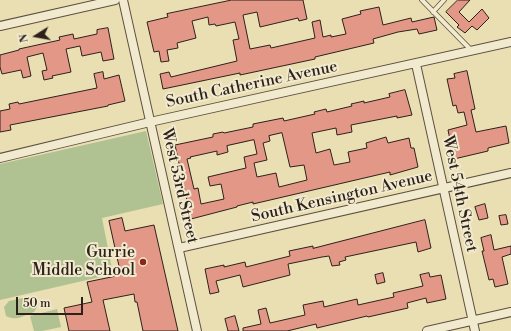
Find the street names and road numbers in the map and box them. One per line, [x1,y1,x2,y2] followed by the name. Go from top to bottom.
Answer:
[165,57,339,113] street label: South Catherine Avenue
[156,126,202,246] street label: West 53rd Street
[437,134,481,254] street label: West 54th Street
[250,167,434,227] street label: South Kensington Avenue

